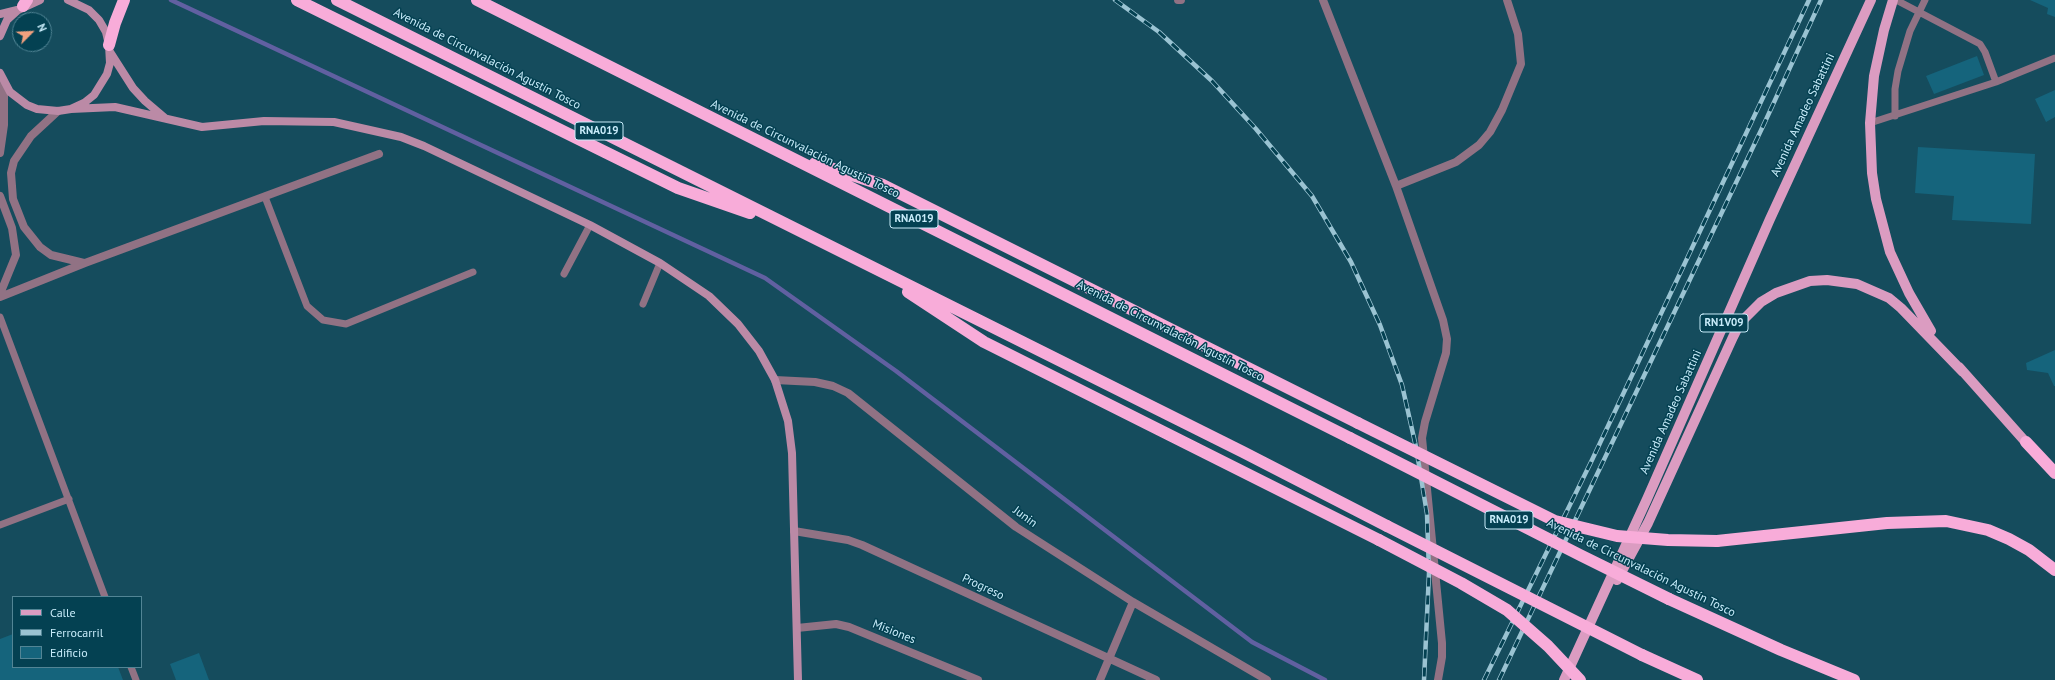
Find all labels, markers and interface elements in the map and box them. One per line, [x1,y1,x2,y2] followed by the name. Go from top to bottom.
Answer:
[391,5,583,113] street label: Avenida de Circunvalación Agustín Tosco
[12,12,52,52] north arrow
[34,21,50,34] text: N
[1768,51,1838,179] street label: Avenida Amadeo Sabattini
[708,97,902,201] street label: Avenida de Circunvalación Agustín Tosco
[575,122,623,140] road number: RNA019
[890,210,938,228] road number: RNA019
[1074,277,1266,385] street label: Avenida de Circunvalación Agustín Tosco
[1700,314,1748,332] road number: RN1V09
[1637,348,1705,476] street label: Avenida Amadeo Sabattini
[1010,503,1040,531] street label: Junin
[1485,511,1533,529] road number: RNA019
[1544,516,1738,620] street label: Avenida de Circunvalación Agustín Tosco
[960,571,1006,603] street label: Progreso
[12,596,142,668] legend
[50,605,76,620] text: Calle
[870,617,918,647] street label: Misiones
[50,625,103,640] text: Ferrocarril
[50,645,88,660] text: Edificio

